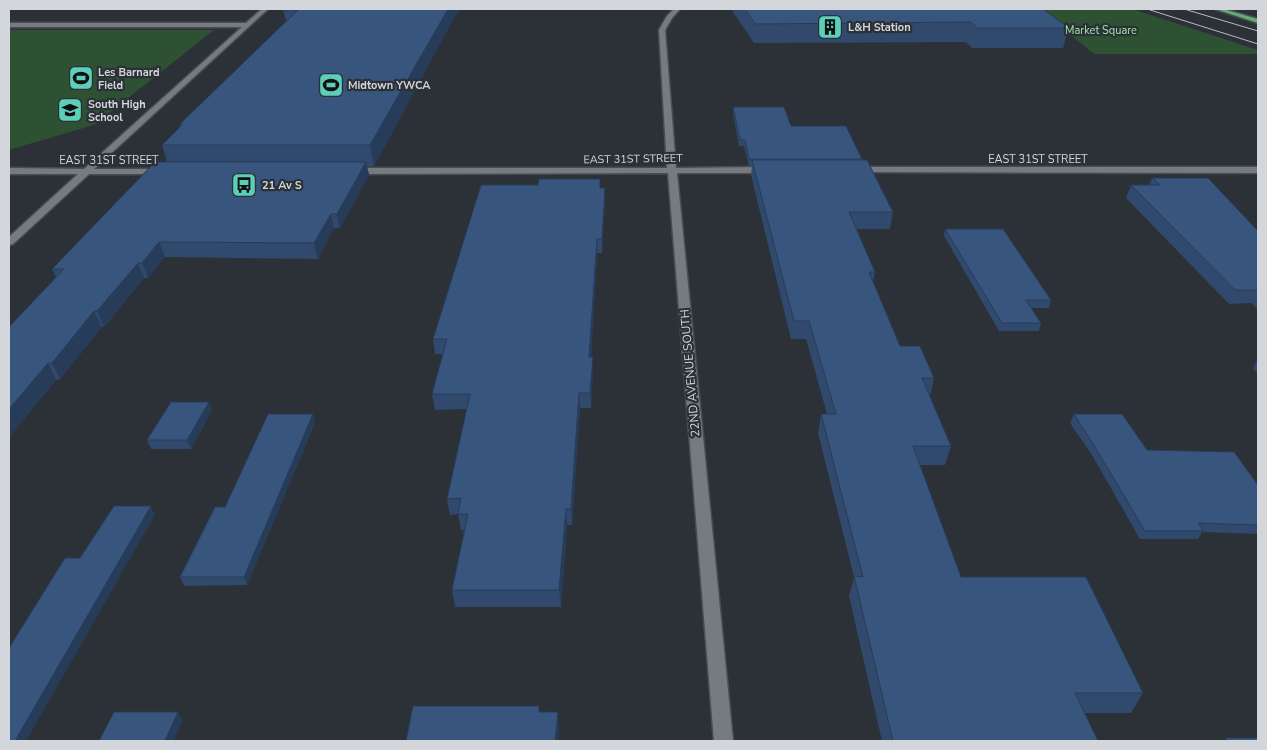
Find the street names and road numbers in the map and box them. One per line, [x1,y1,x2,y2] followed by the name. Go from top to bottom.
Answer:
[583,151,683,167] street label: EAST 31ST STREET
[988,152,1088,167] street label: EAST 31ST STREET
[59,153,159,168] street label: EAST 31ST STREET
[676,309,704,437] street label: 22ND AVENUE SOUTH

